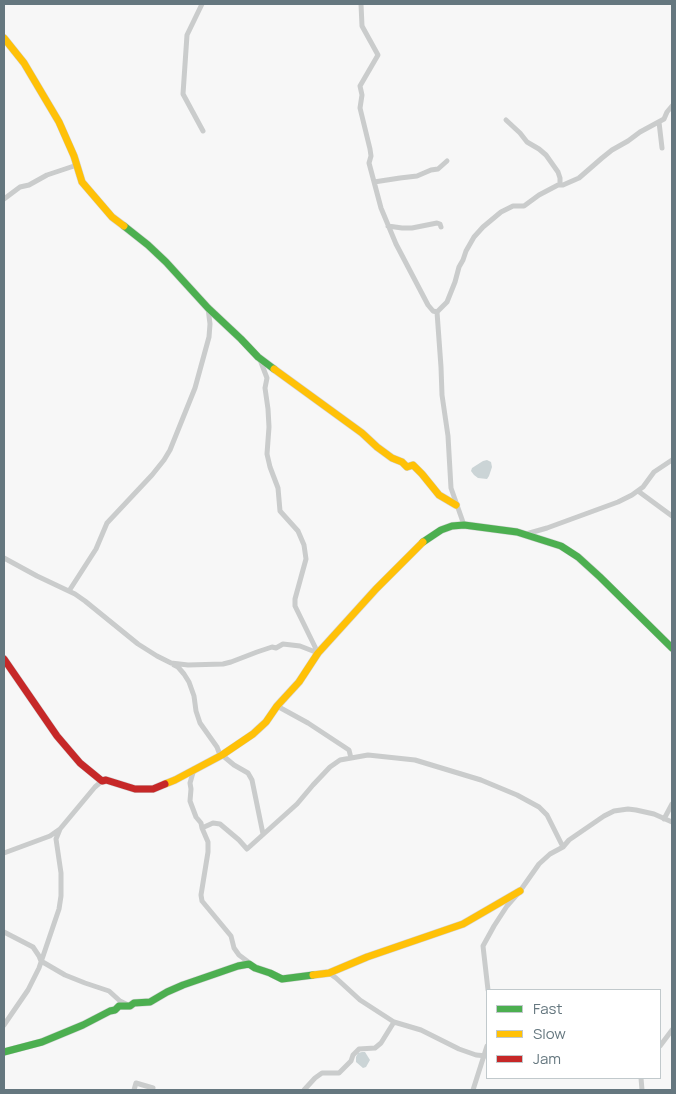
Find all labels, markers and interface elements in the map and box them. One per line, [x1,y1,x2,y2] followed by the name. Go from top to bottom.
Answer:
[486,989,661,1079] legend
[533,998,562,1019] text: Fast
[533,1023,566,1044] text: Slow
[533,1048,561,1069] text: Jam

